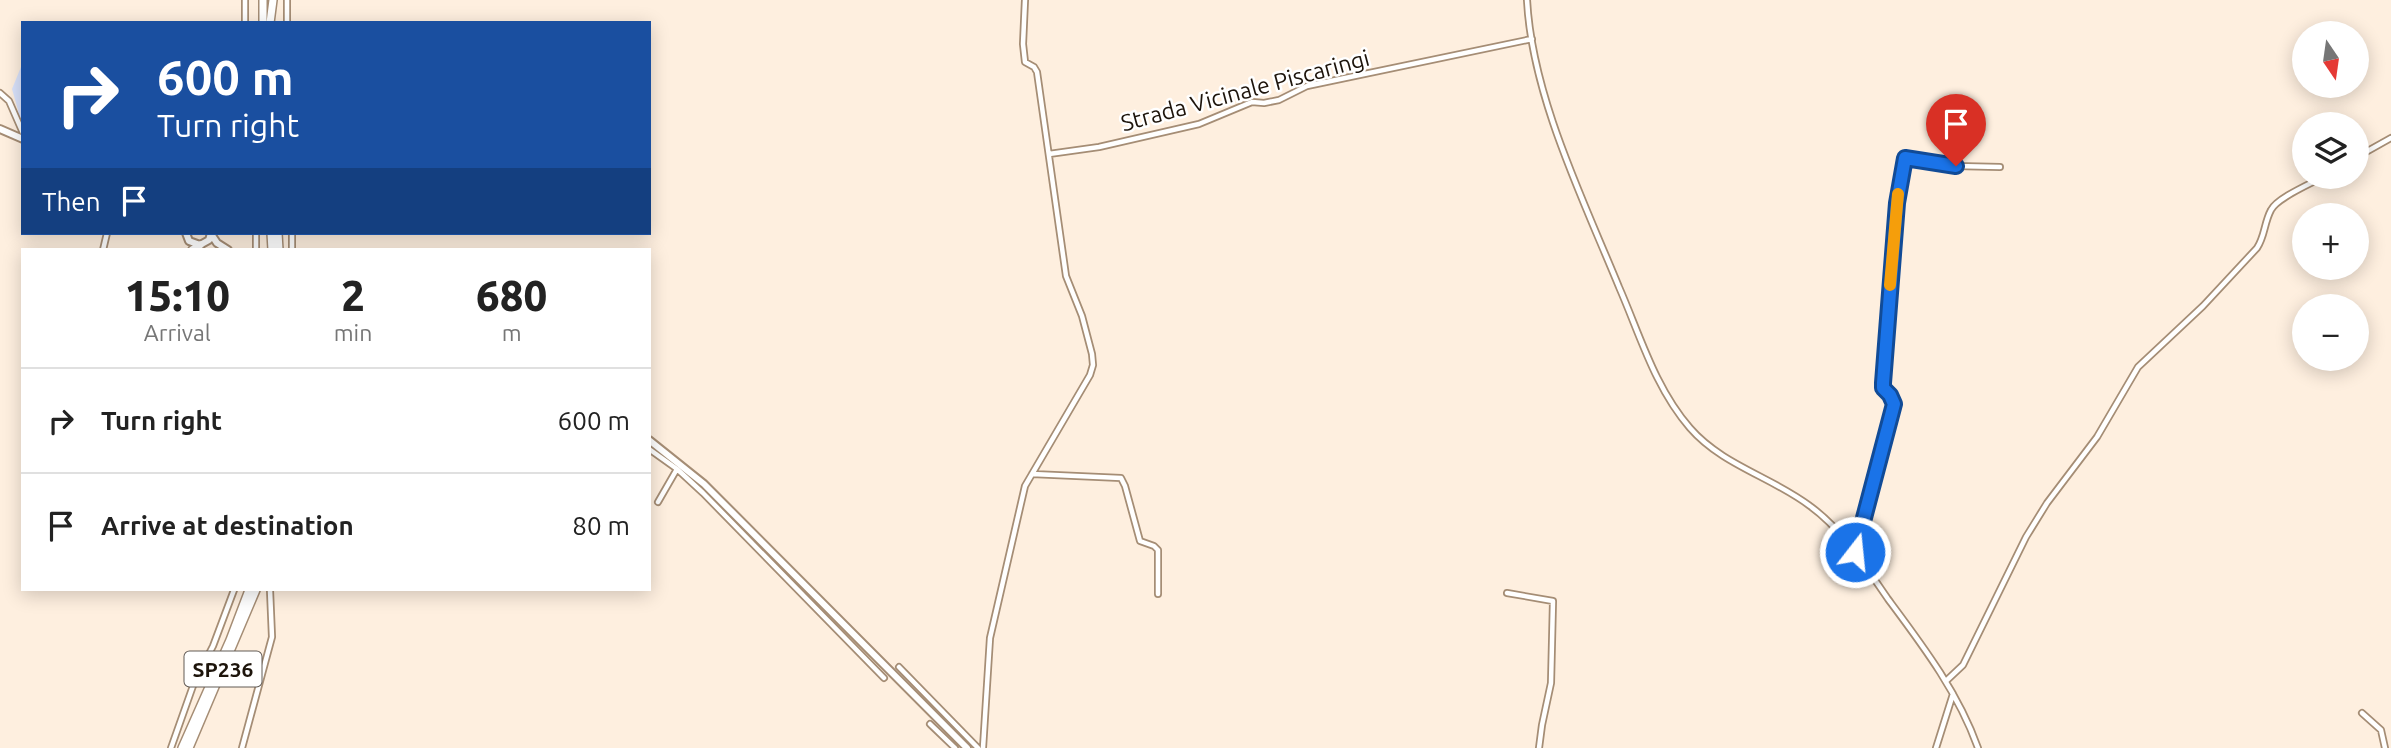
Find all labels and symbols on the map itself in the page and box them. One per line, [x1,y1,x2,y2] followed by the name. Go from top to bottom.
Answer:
[2292,21,2370,98] north arrow
[1118,45,1372,135] street label: Strada Vicinale Piscaringi
[1926,94,1986,166] pin
[1818,515,1892,589] position arrow
[184,652,262,686] road number: SP236

